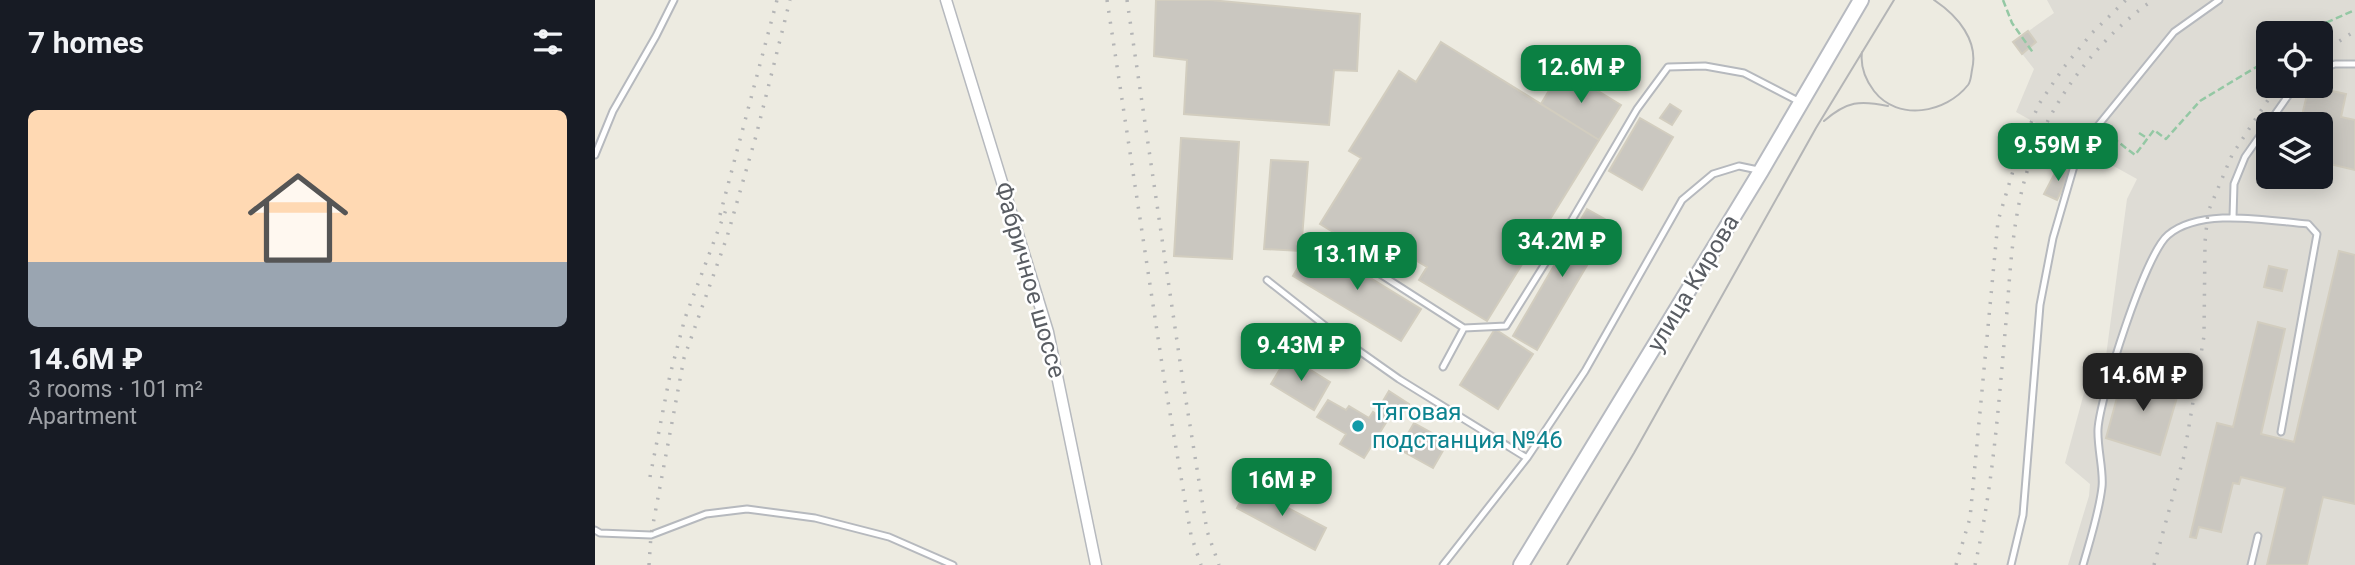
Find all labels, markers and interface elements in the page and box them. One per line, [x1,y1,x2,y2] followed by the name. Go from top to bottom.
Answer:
[2256,21,2333,189] map controls
[2256,21,2333,98] button: locate
[529,23,567,61] icon: filters
[28,25,144,60] text: 7 homes
[1516,46,1646,105] pin: 12.6M ₽
[1537,54,1625,81] text: 12.6M ₽
[2256,112,2333,189] button: layers
[1993,124,2123,183] pin: 9.59M ₽
[2014,132,2102,159] text: 9.59M ₽
[235,155,361,281] icon: home
[989,179,1071,381] street label: Фабричное шоссе
[1641,209,1745,357] street label: улица Кирова
[1497,219,1627,279] pin: 34.2M ₽
[1518,228,1606,255] text: 34.2M ₽
[1292,232,1422,292] pin: 13.1M ₽
[1313,241,1401,268] text: 13.1M ₽
[1236,324,1366,383] pin: 9.43M ₽
[1257,332,1345,359] text: 9.43M ₽
[28,341,143,376] text: 14.6M ₽
[2078,354,2208,413] pin: 14.6M ₽
[2099,362,2187,389] text: 14.6M ₽
[28,376,203,403] text: 3 rooms · 101 m²
[1372,398,1563,454] place label: Тяговая подстанция №46
[28,403,137,430] text: Apartment
[1350,418,1366,434] marker: Тяговая подстанция №46
[1233,458,1331,518] pin: 16M ₽
[1248,467,1316,494] text: 16M ₽

